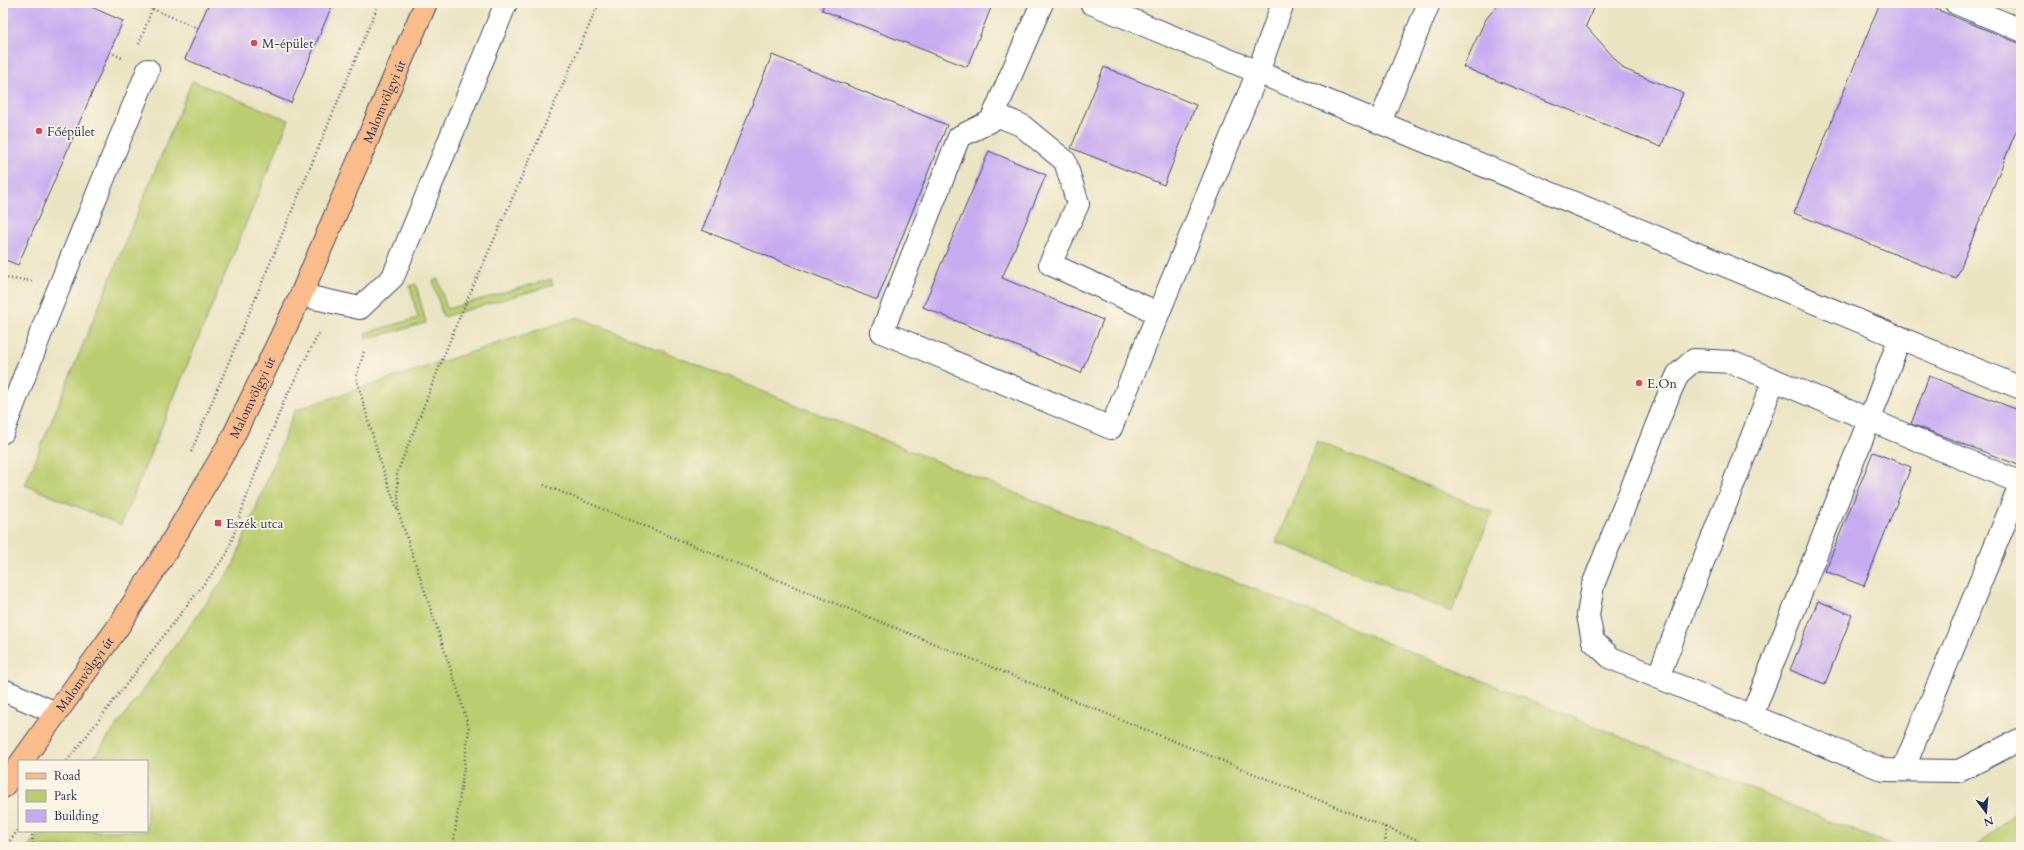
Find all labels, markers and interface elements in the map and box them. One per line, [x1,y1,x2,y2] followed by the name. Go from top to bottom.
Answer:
[262,35,313,53] place label: M-épület
[249,38,259,48] marker: M-épület
[359,57,411,146] street label: Malomvölgyi út
[47,123,95,141] place label: Főépület
[34,126,44,136] marker: Főépület
[226,354,280,442] street label: Malomvölgyi út
[1647,375,1678,393] place label: E.On
[1634,378,1644,388] marker: E.On
[226,515,284,533] place label: Eszék utca
[213,518,223,528] marker: Eszék utca
[52,633,118,716] street label: Malomvölgyi út
[18,760,148,832] legend
[54,768,81,784] text: Road
[54,788,78,804] text: Park
[1966,792,2006,832] north arrow
[54,808,99,824] text: Building
[1982,813,1995,830] text: N

